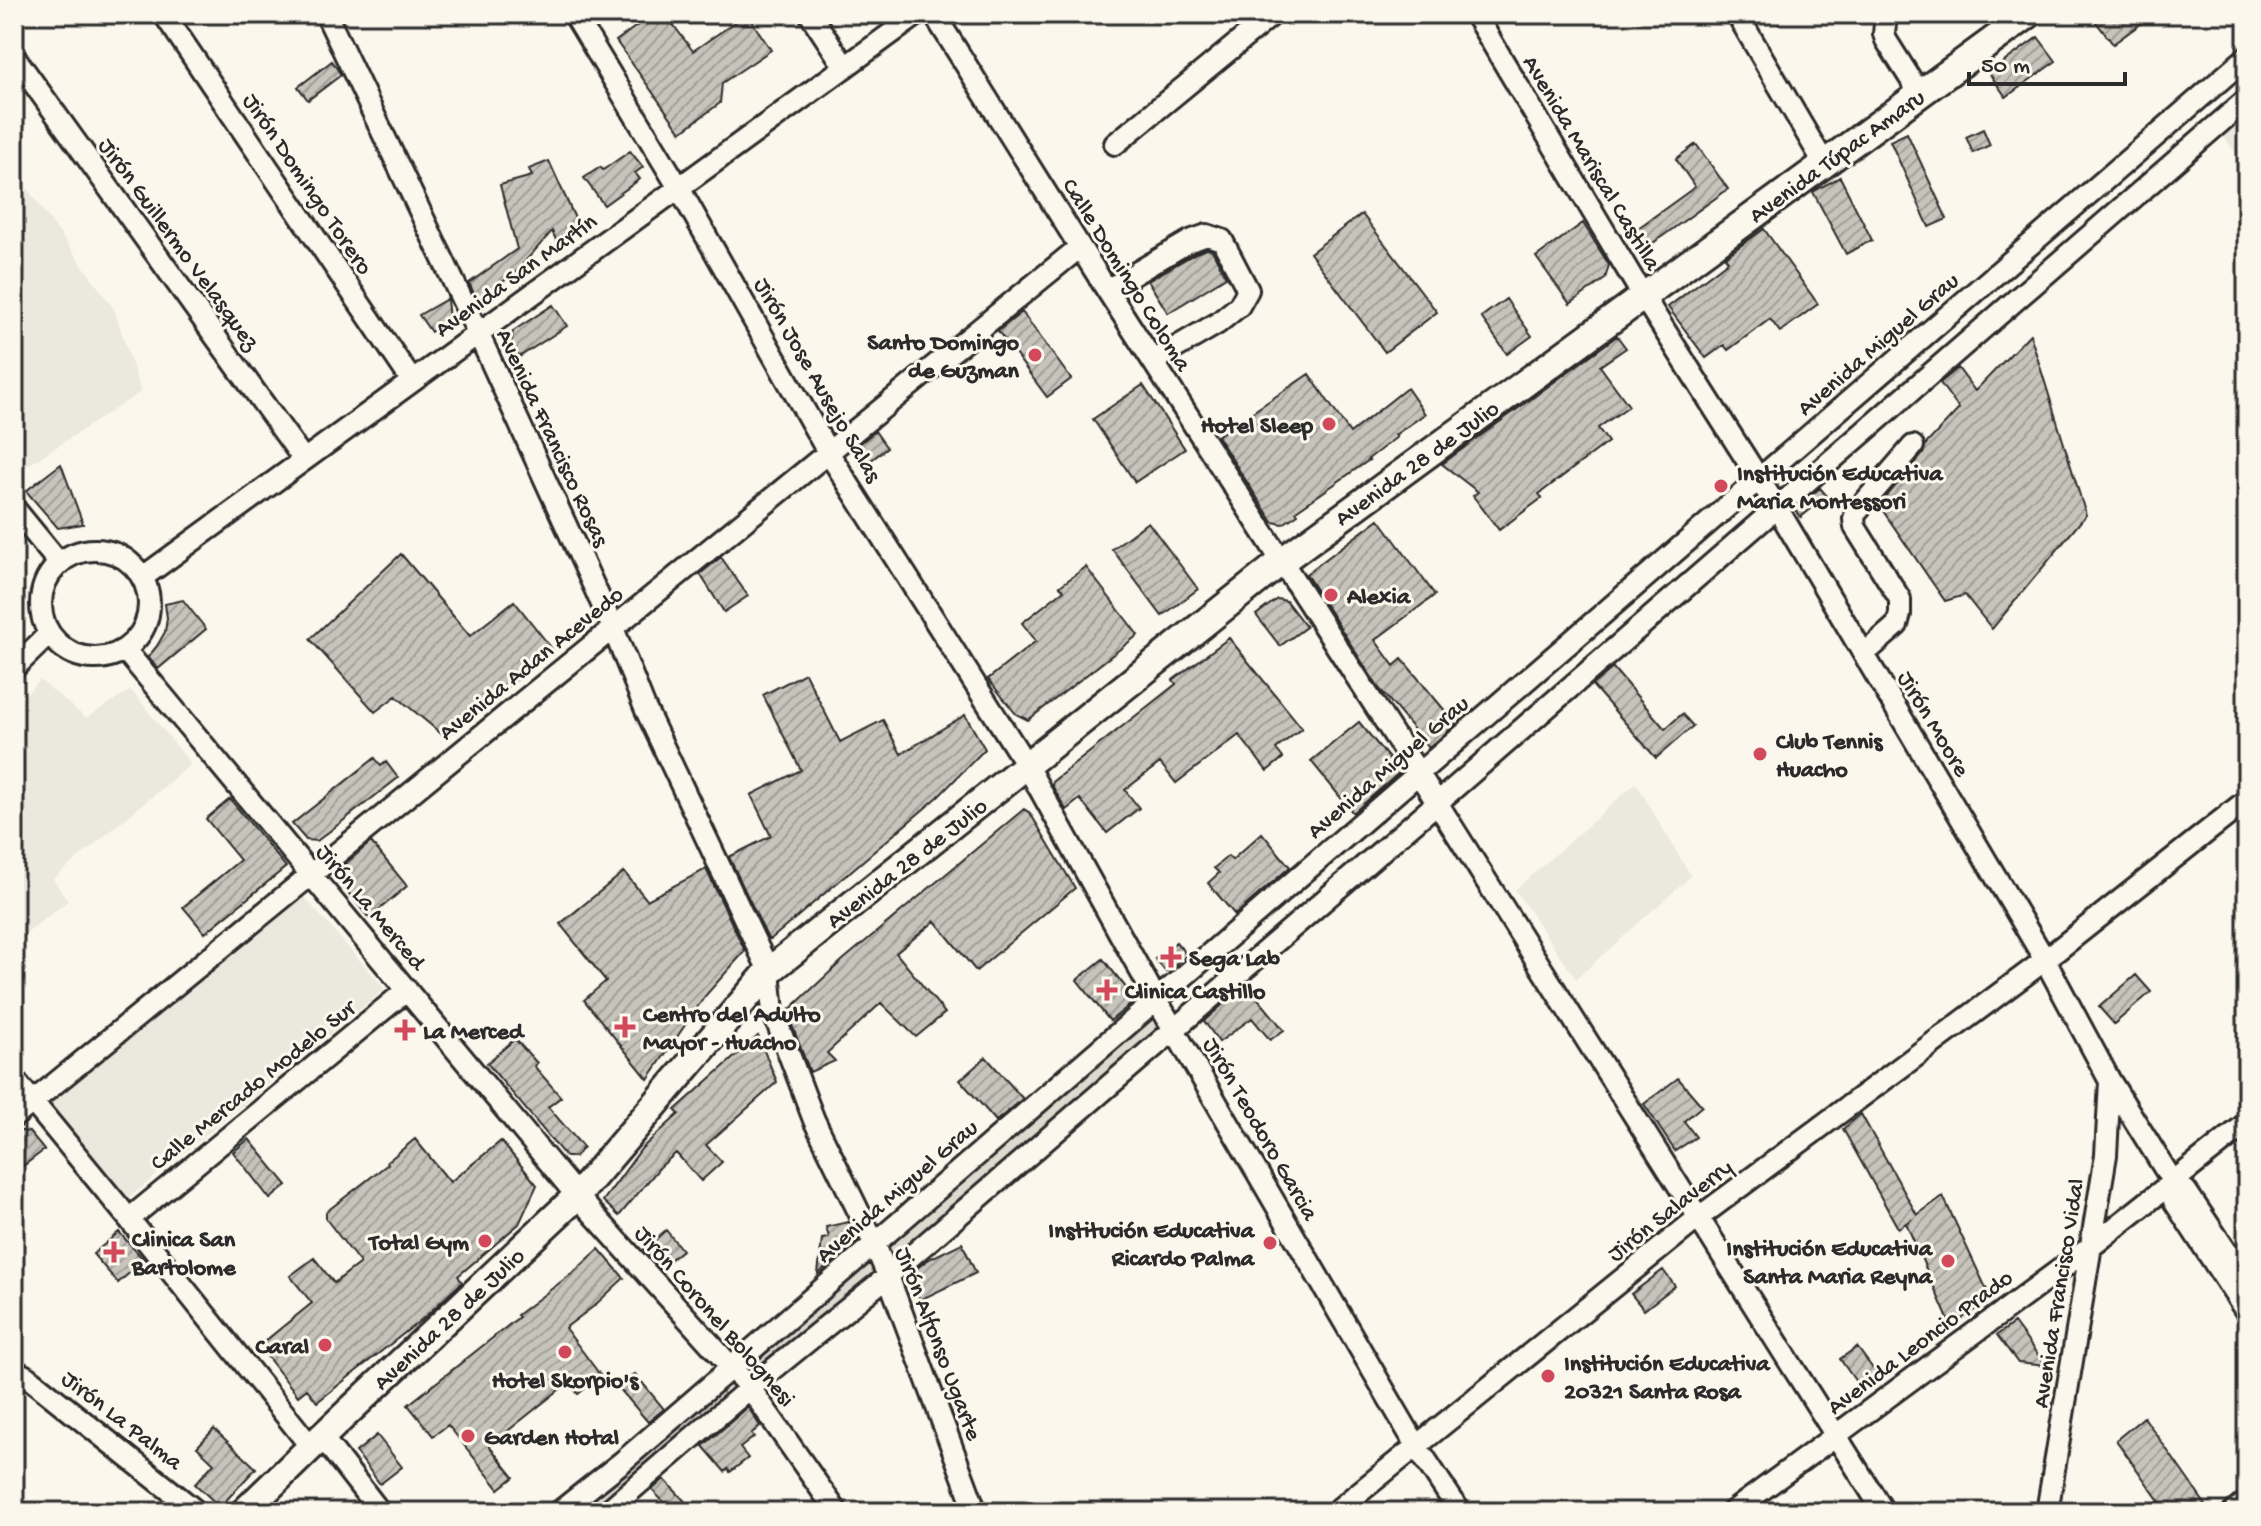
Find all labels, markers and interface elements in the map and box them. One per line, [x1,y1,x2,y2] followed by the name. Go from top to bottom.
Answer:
[1969,36,2125,86] scale bar
[1514,51,1666,277] street label: Avenida Mariscal Castilla
[1981,53,2030,82] text: 50 m
[1744,84,1932,231] street label: Avenida Túpac Amaru
[235,89,378,281] street label: Jirón Domingo Torero
[90,133,265,358] street label: Jirón Guillermo Velasquez
[1054,174,1197,378] street label: Calle Domingo Coloma
[430,208,604,345] street label: Avenida San Martín
[1792,267,1966,424] street label: Avenida Miguel Grau
[745,273,887,489] street label: Jirón Jose Ausejo Salas
[488,325,615,553] street label: Avenida Francisco Rosas
[867,330,1020,387] place label: Santo Domingo de Guzman
[1026,346,1044,364] marker: Santo Domingo de Guzman
[1330,395,1506,534] street label: Avenida 28 de Julio
[1201,413,1313,442] place label: Hotel Sleep
[1320,415,1338,433] marker: Hotel Sleep
[1737,461,1944,518] place label: Institución Educativa Maria Montessori
[1712,477,1730,495] marker: Institución Educativa Maria Montessori
[434,581,631,748] street label: Avenida Adan Acevedo
[1346,584,1412,613] place label: Alexia
[1322,586,1340,604] marker: Alexia
[1889,667,1975,784] street label: Jirón Moore
[1302,690,1476,847] street label: Avenida Miguel Grau
[1776,729,1884,786] place label: Club Tennis Huacho
[1751,745,1769,763] marker: Club Tennis Huacho
[822,793,994,937] street label: Avenida 28 de Julio
[308,839,432,979] street label: Jirón La Merced
[1160,946,1182,968] marker: Sega Lab
[1189,946,1280,975] place label: Sega Lab
[1096,979,1118,1001] marker: Clinica Castillo
[1125,979,1266,1008] place label: Clinica Castillo
[146,993,365,1179] street label: Calle Mercado Modelo Sur
[643,1002,821,1059] place label: Centro del Adulto Mayor - Huacho
[614,1016,636,1038] marker: Centro del Adulto Mayor - Huacho
[394,1019,416,1041] marker: La Merced
[423,1019,526,1048] place label: La Merced
[1195,1033,1324,1227] street label: Jirón Teodoro Garcia
[811,1114,985,1271] street label: Avenida Miguel Grau
[1603,1154,1740,1270] street label: Jirón Salaverry
[2028,1177,2093,1410] street label: Avenida Francisco Vidal
[1048,1218,1256,1275] place label: Institución Educativa Ricardo Palma
[627,1221,800,1414] street label: Jirón Coronel Bolognesi
[131,1227,237,1284] place label: Clinica San Bartolome
[367,1230,469,1259] place label: Total Gym
[476,1232,494,1250] marker: Total Gym
[1261,1234,1279,1252] marker: Institución Educativa Ricardo Palma
[1726,1236,1934,1293] place label: Institución Educativa Santa Maria Reyna
[103,1241,125,1263] marker: Clinica San Bartolome
[369,1243,532,1398] street label: Avenida 28 de Julio
[886,1243,987,1446] street label: Jirón Alfonso Ugarte
[1939,1252,1957,1270] marker: Institución Educativa Santa Maria Reyna
[1823,1265,2020,1423] street label: Avenida Leoncio Prado
[256,1334,309,1363] place label: Caral
[316,1336,334,1354] marker: Caral
[556,1343,574,1361] marker: Hotel Skorpio's
[1564,1351,1771,1408] place label: Institución Educativa 20321 Santa Rosa
[54,1365,188,1479] street label: Jirón La Palma
[1539,1367,1557,1385] marker: Institución Educativa 20321 Santa Rosa
[492,1368,639,1397] place label: Hotel Skorpio's
[484,1425,619,1454] place label: Garden Hotal
[459,1427,477,1445] marker: Garden Hotal

